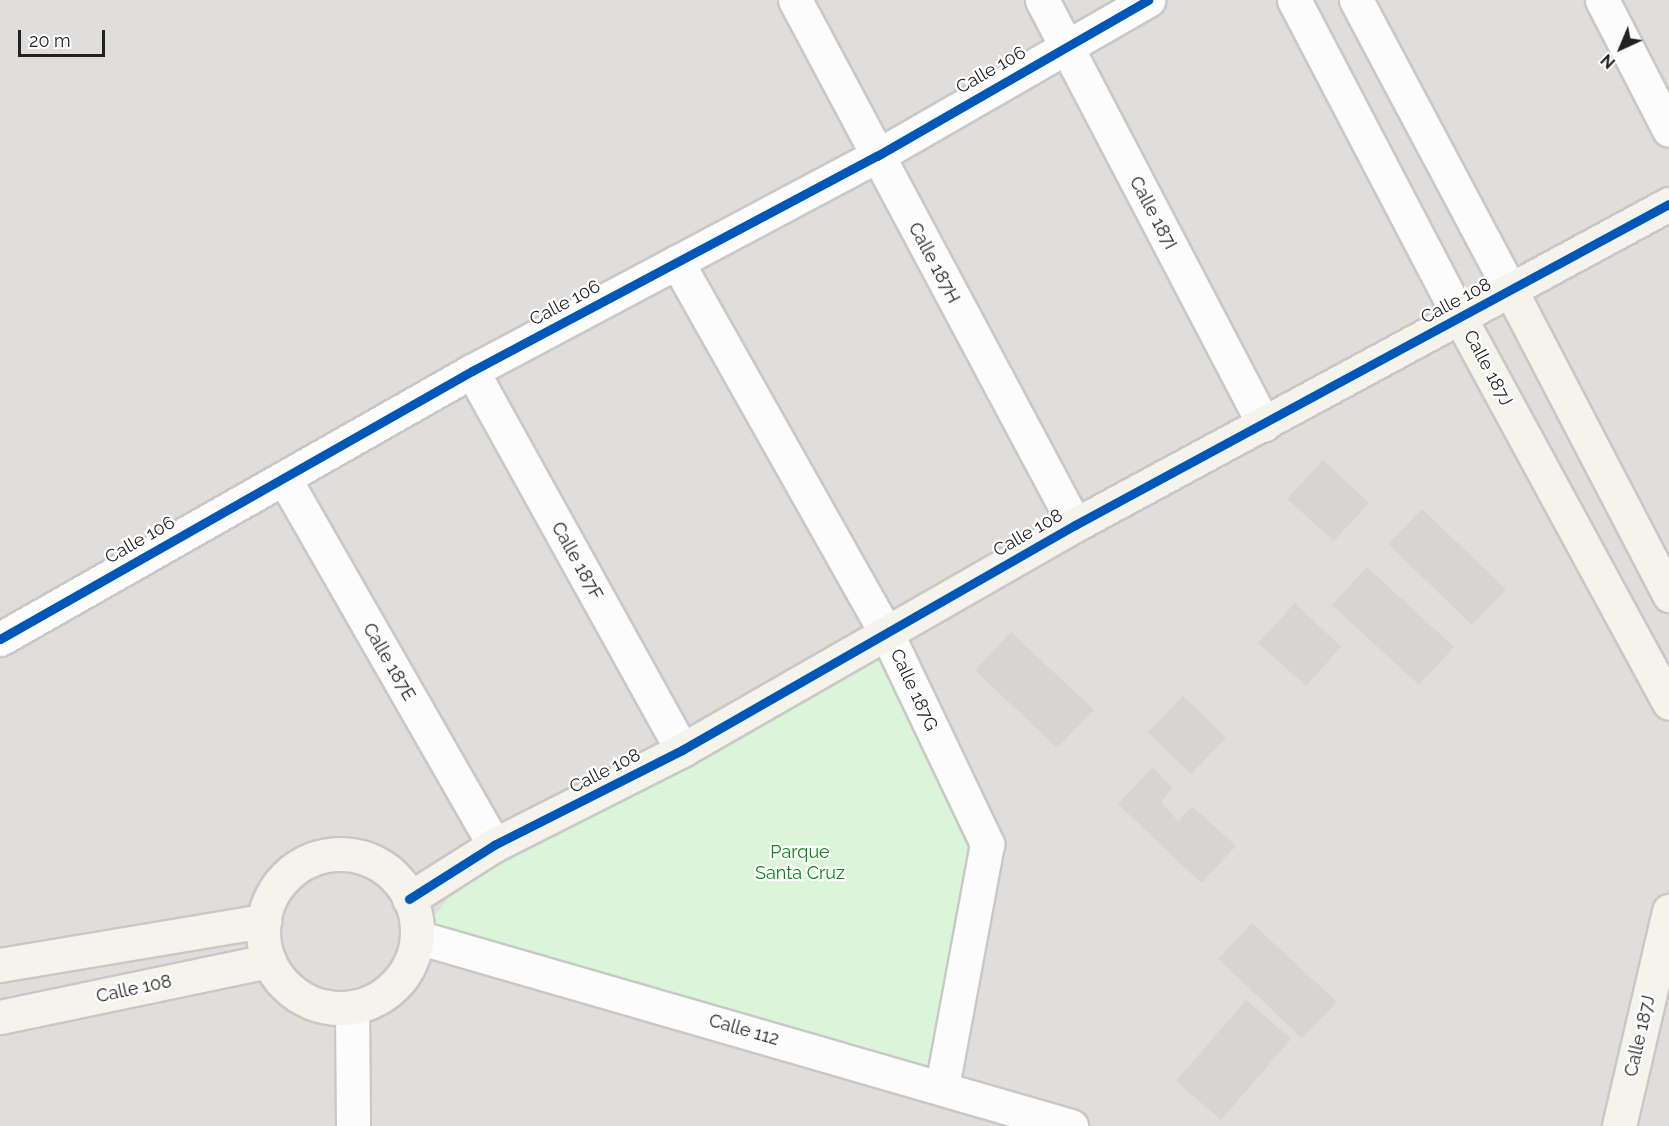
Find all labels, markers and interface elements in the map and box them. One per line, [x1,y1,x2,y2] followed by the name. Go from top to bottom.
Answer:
[21,18,108,56] scale bar
[1591,18,1651,78] north arrow
[29,30,71,51] text: 20 m
[952,41,1030,99] street label: Calle 106
[1597,50,1619,72] text: N
[1125,173,1181,253] street label: Calle 187I
[904,219,964,307] street label: Calle 187H
[1417,274,1495,328] street label: Calle 108
[526,275,604,331] street label: Calle 106
[1459,326,1517,410] street label: Calle 187J
[989,505,1067,561] street label: Calle 108
[101,511,179,569] street label: Calle 106
[547,518,607,604] street label: Calle 187F
[358,619,420,705] street label: Calle 187E
[886,646,942,734] street label: Calle 187G
[566,744,644,798] street label: Calle 108
[755,842,845,884] park label: Parque Santa Cruz
[94,970,174,1008] street label: Calle 108
[1620,993,1660,1079] street label: Calle 187J
[706,1010,782,1050] street label: Calle 112

